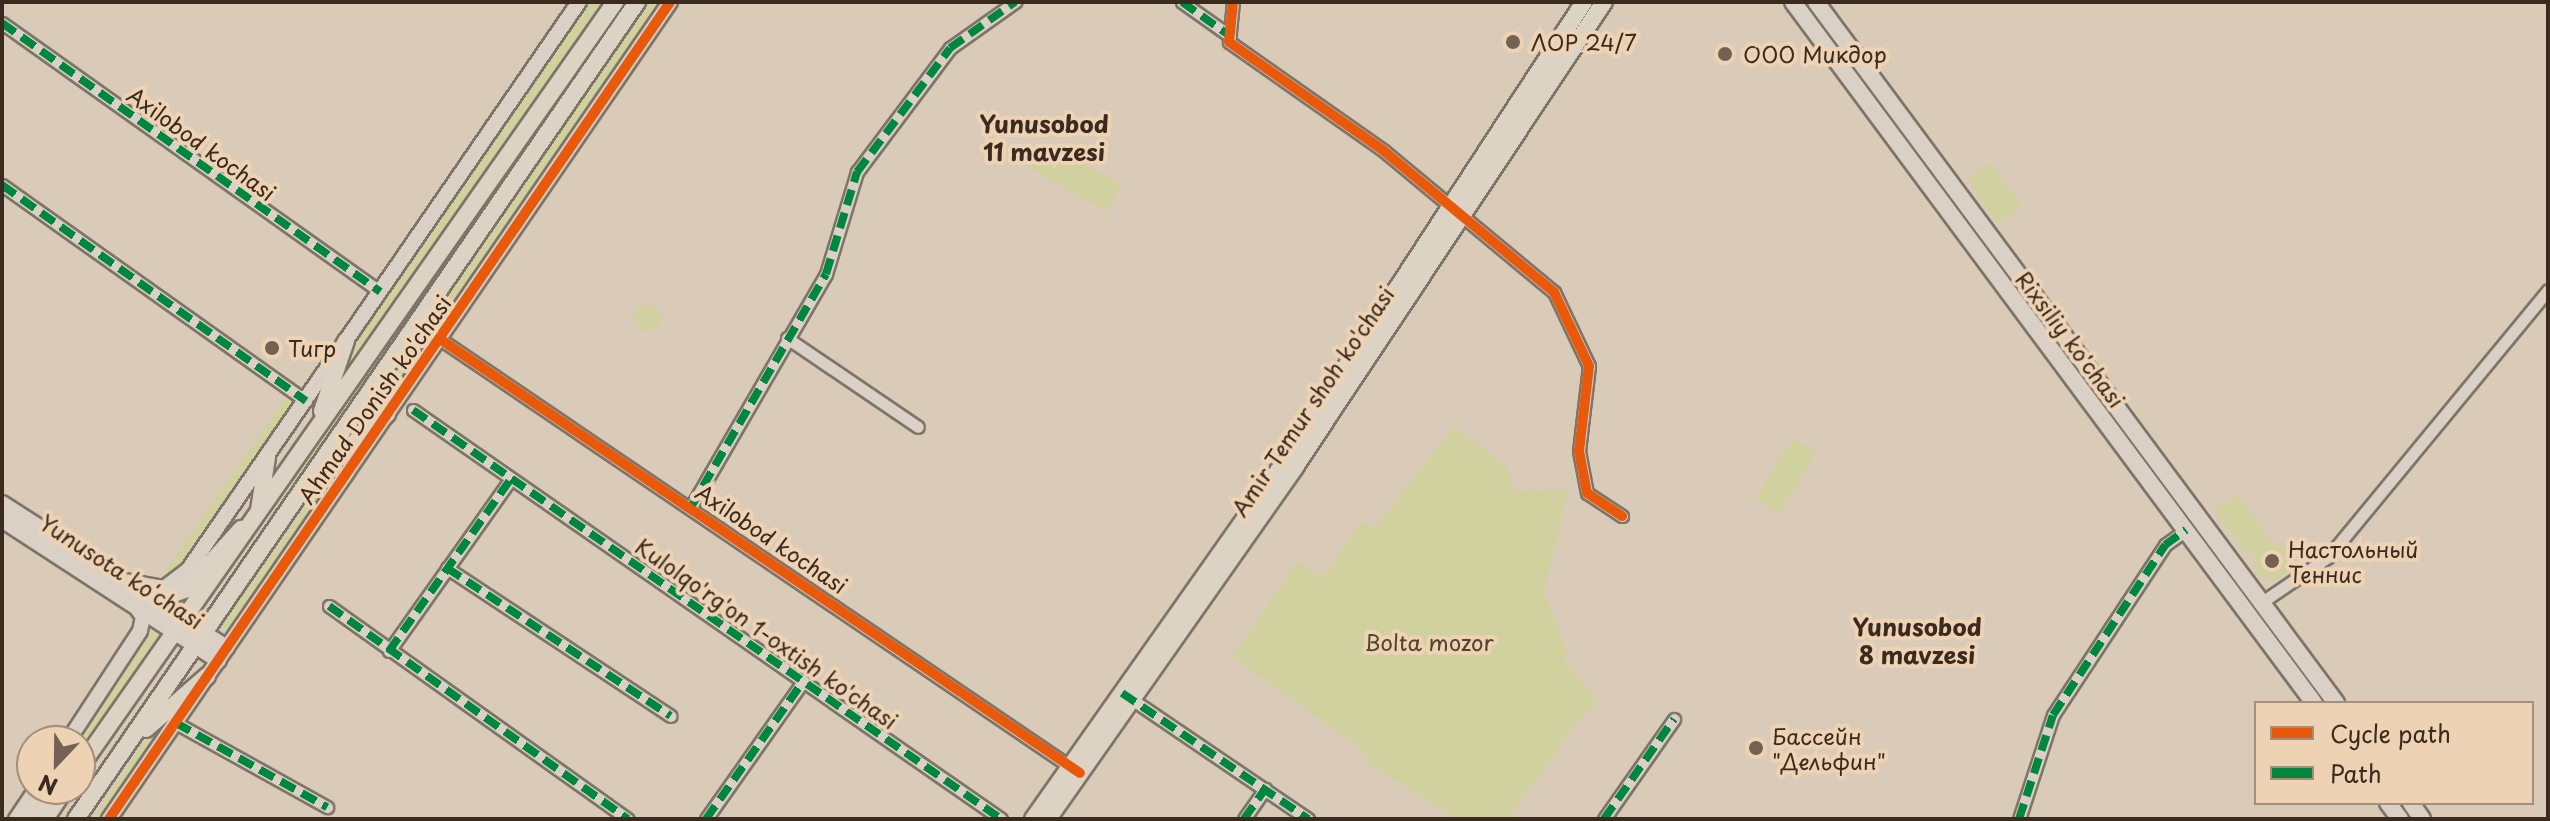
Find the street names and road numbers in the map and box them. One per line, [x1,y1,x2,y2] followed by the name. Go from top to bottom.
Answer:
[123,80,281,206] street label: Axilobod kochasi
[2011,265,2131,413] street label: Rixsiliy ko'chasi
[1225,281,1399,521] street label: Amir Temur shoh ko'chasi
[292,290,456,508] street label: Ahmad Donish ko'chasi
[691,478,853,598] street label: Axilobod kochasi
[36,508,208,634] street label: Yunusota koʻchasi
[631,532,903,734] street label: Kulolqo'rg'on 1-oxtish ko'chasi

